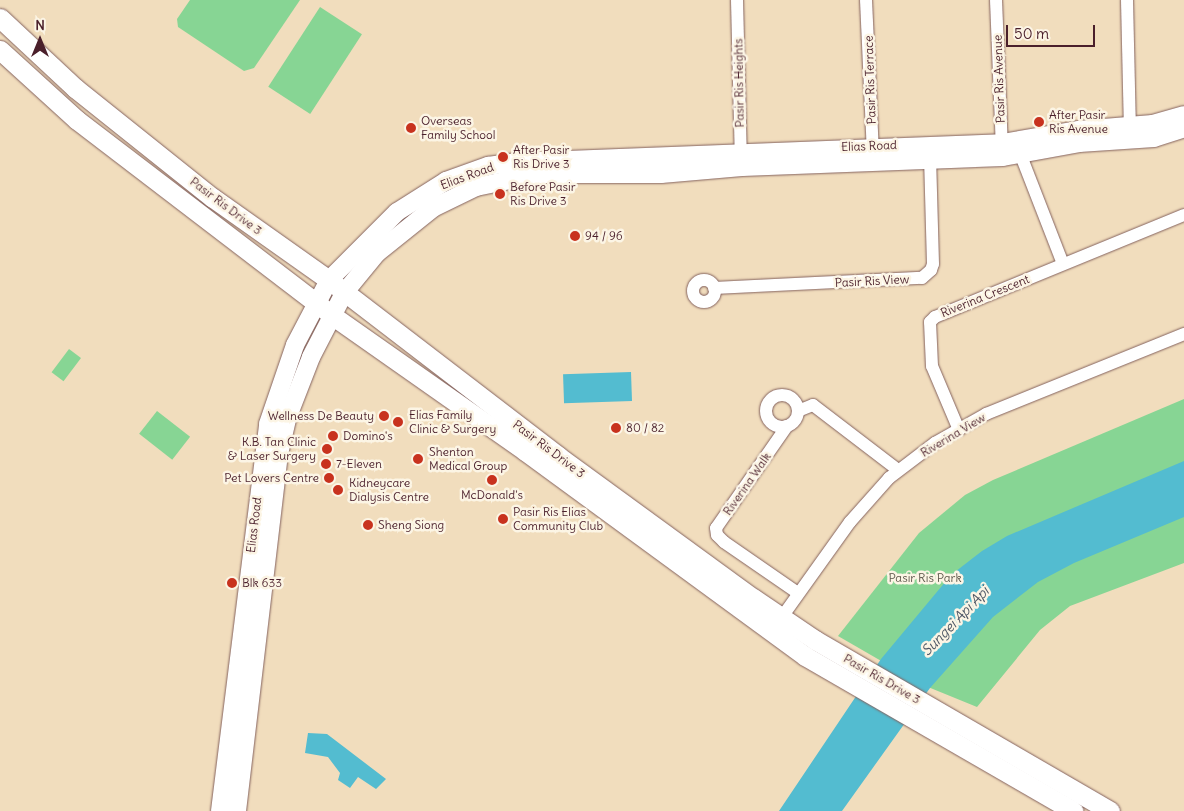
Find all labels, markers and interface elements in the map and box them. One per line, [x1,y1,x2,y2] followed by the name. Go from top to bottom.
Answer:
[15,15,65,65] north arrow
[1009,15,1098,47] scale bar
[35,16,45,34] text: N
[1014,24,1049,43] text: 50 m
[861,35,879,125] street label: Pasir Ris Terrace
[990,35,1008,123] street label: Pasir Ris Avenue
[731,38,747,128] street label: Pasir Ris Heights
[1049,108,1108,136] place label: After Pasir Ris Avenue
[421,114,496,142] place label: Overseas Family School
[1033,116,1045,128] marker: After Pasir Ris Avenue
[405,122,417,134] marker: Overseas Family School
[841,138,897,154] street label: Elias Road
[513,143,570,171] place label: After Pasir Ris Drive 3
[497,151,509,163] marker: After Pasir Ris Drive 3
[438,160,496,192] street label: Elias Road
[187,174,265,238] street label: Pasir Ris Drive 3
[510,180,576,208] place label: Before Pasir Ris Drive 3
[494,188,506,200] marker: Before Pasir Ris Drive 3
[585,229,623,243] place label: 94 / 96
[569,230,581,242] marker: 94 / 96
[834,272,910,290] street label: Pasir Ris View
[939,272,1031,320] street label: Riverina Crescent
[409,408,496,436] place label: Elias Family Clinic & Surgery
[268,409,374,423] place label: Wellness De Beauty
[378,410,390,422] marker: Wellness De Beauty
[918,410,988,460] street label: Riverina View
[391,415,405,429] marker: Elias Family Clinic & Surgery
[510,417,588,481] street label: Pasir Ris Drive 3
[626,421,664,435] place label: 80 / 82
[610,422,622,434] marker: 80 / 82
[343,429,393,443] place label: Domino's
[327,430,339,442] marker: Domino's
[228,435,316,463] place label: K.B. Tan Clinic & Laser Surgery
[320,442,334,456] marker: K.B. Tan Clinic & Laser Surgery
[429,445,507,473] place label: Shenton Medical Group
[720,450,774,518] street label: Riverina Walk
[411,452,425,466] marker: Shenton Medical Group
[336,457,382,471] place label: 7-Eleven
[320,458,332,470] marker: 7-Eleven
[224,471,319,485] place label: Pet Lovers Centre
[323,472,335,484] marker: Pet Lovers Centre
[486,474,498,486] marker: McDonald's
[349,476,429,504] place label: Kidneycare Dialysis Centre
[331,483,345,497] marker: Kidneycare Dialysis Centre
[461,488,523,502] place label: McDonald's
[243,496,265,554] street label: Elias Road
[513,505,603,533] place label: Pasir Ris Elias Community Club
[497,513,509,525] marker: Pasir Ris Elias Community Club
[378,518,444,532] place label: Sheng Siong
[362,519,374,531] marker: Sheng Siong
[888,571,962,585] park label: Pasir Ris Park
[242,576,282,590] place label: Blk 633
[226,577,238,589] marker: Blk 633
[918,583,992,659] water label: Sungei Api Api
[841,651,923,707] street label: Pasir Ris Drive 3

